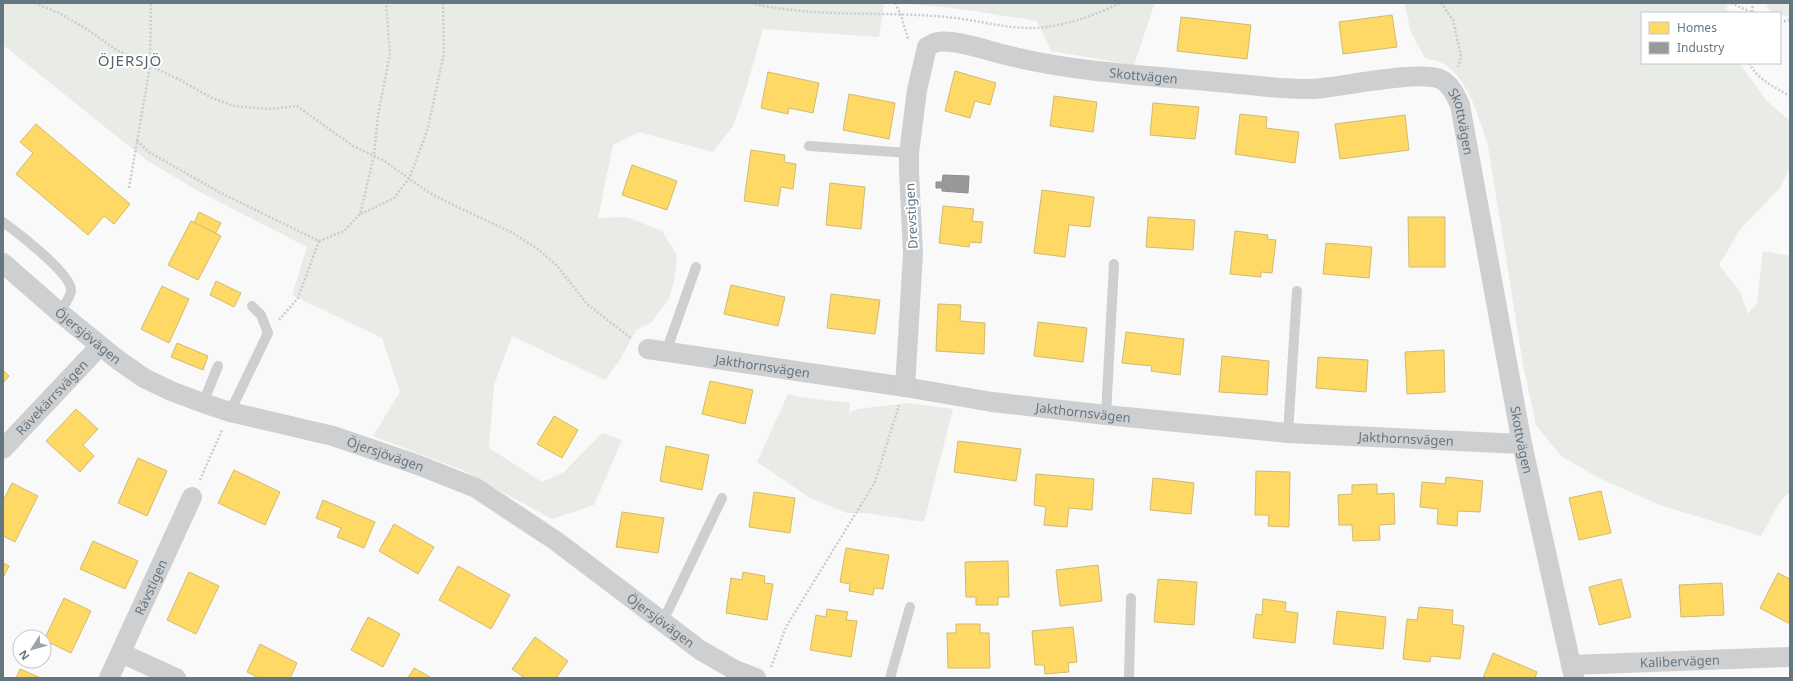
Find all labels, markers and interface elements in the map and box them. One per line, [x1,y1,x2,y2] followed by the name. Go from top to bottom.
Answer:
[1641,12,1781,64] legend
[1677,19,1717,36] text: Homes
[1677,39,1725,56] text: Industry
[98,50,162,70] district label: ÖJERSJÖ
[1108,63,1178,88] street label: Skottvägen
[1444,84,1478,156] street label: Skottvägen
[900,183,922,249] street label: Drevstigen
[51,303,125,368] street label: Öjersjövägen
[712,350,811,382] street label: Jakthornsvägen
[12,356,92,439] street label: Rävekärrsvägen
[1033,398,1132,426] street label: Jakthornsvägen
[1506,404,1537,475] street label: Skottvägen
[1356,427,1454,450] street label: Jakthornsvägen
[344,432,427,476] street label: Öjersjövägen
[130,556,171,618] street label: Rävstigen
[623,589,698,652] street label: Öjersjövägen
[12,629,52,669] north arrow
[15,647,32,663] text: N
[1640,651,1720,671] street label: Kalibervägen

